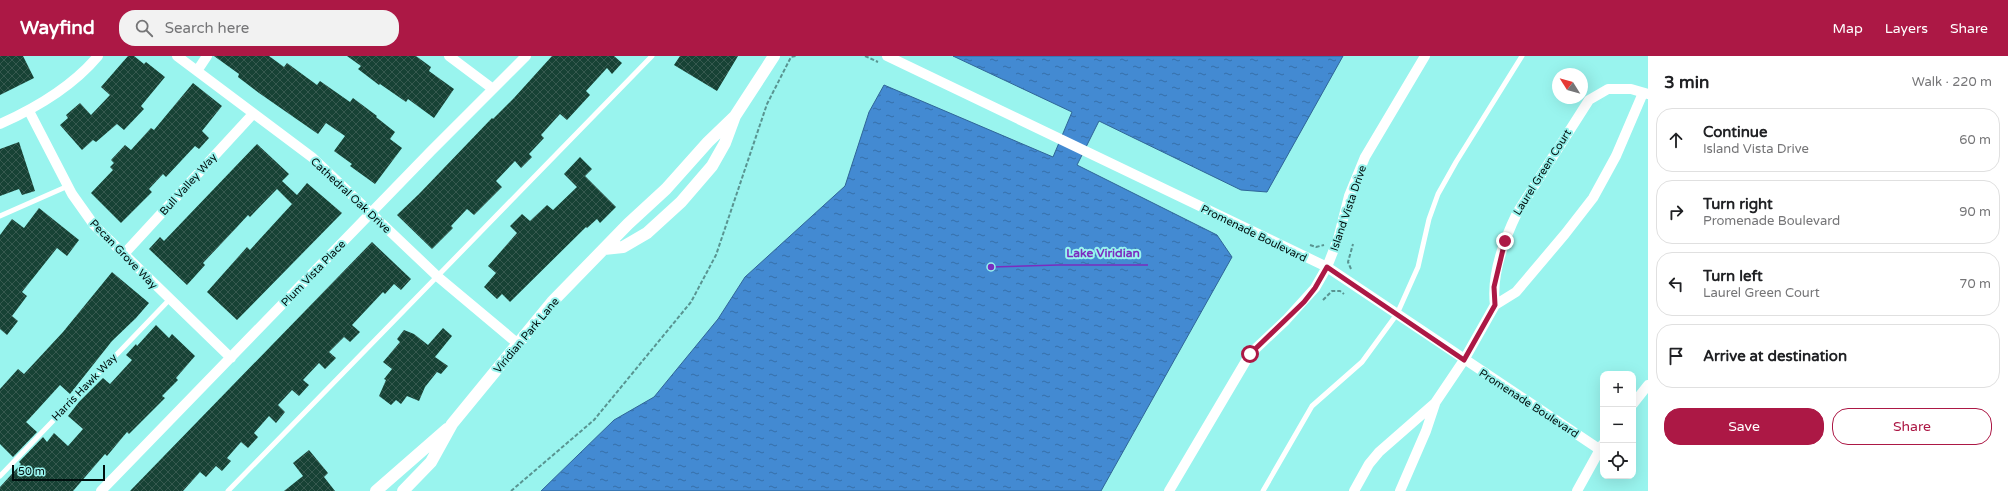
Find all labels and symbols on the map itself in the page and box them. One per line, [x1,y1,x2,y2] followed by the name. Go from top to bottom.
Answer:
[1552,68,1588,104] north arrow
[1511,127,1574,218] street label: Laurel Green Court
[157,151,220,218] street label: Bull Valley Way
[308,155,393,236] street label: Cathedral Oak Drive
[1328,164,1369,253] street label: Island Vista Drive
[1199,202,1309,265] street label: Promenade Boulevard
[87,217,160,292] street label: Pecan Grove Way
[1496,232,1514,250] route end
[279,238,348,309] street label: Plum Vista Place
[1058,241,1148,265] callout: Lake Viridian
[1066,246,1140,260] text: Lake Viridian
[491,295,562,376] street label: Viridian Park Lane
[1241,345,1259,363] route start
[49,351,120,424] street label: Harris Hawk Way
[1477,366,1581,441] street label: Promenade Boulevard
[12,463,105,482] scale bar

